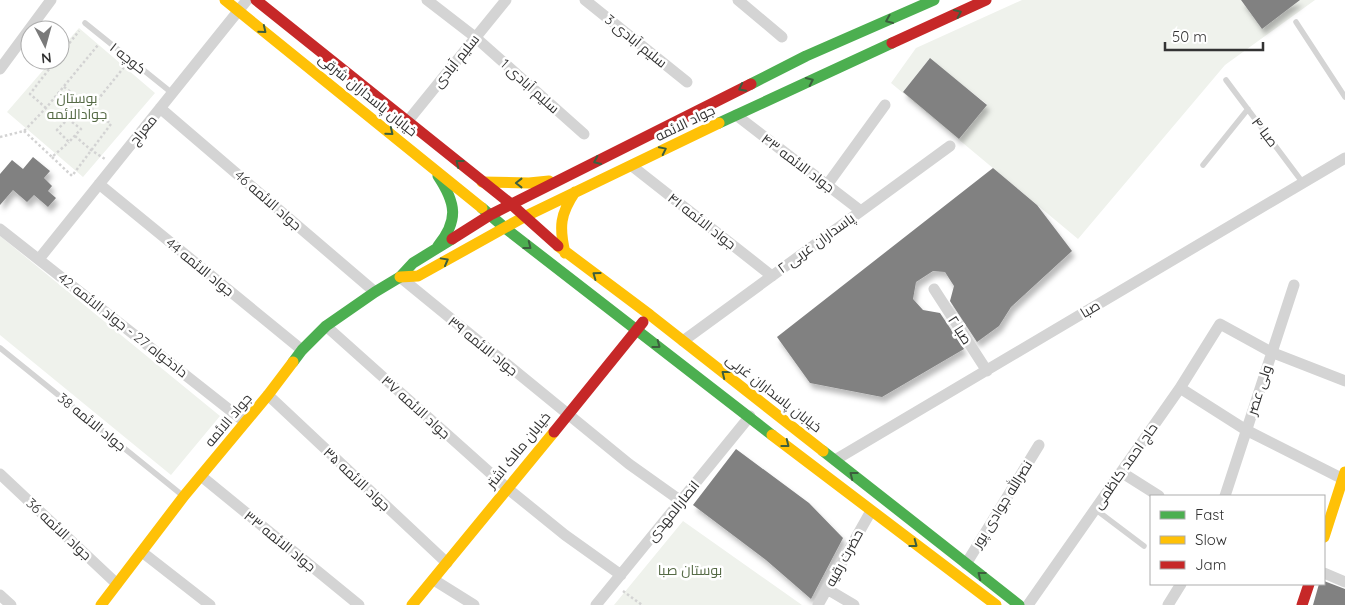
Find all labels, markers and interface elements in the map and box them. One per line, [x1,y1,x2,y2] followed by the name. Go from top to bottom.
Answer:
[953,8,962,19] one-way arrow
[601,10,671,72] street label: سلیم آبادی 3
[885,13,894,24] one-way arrow
[20,20,70,70] north arrow
[1165,20,1262,52] scale bar
[257,25,266,33] one-way arrow
[1172,27,1207,46] text: 50 m
[429,30,484,92] street label: سلیم آبادی
[106,38,150,78] street label: کوچه ۱
[40,48,52,67] text: N
[314,50,421,141] street label: خیابان پاسداران شرقی
[496,55,563,118] street label: سلیم آبادی 1
[805,76,814,87] one-way arrow
[738,82,747,92] one-way arrow
[47,89,107,123] park label: بوستان جوادالائمه
[652,101,718,145] street label: جواد الائمه
[125,111,161,149] street label: معراج
[1248,113,1282,151] street label: صبا ۴
[384,127,393,135] one-way arrow
[758,130,838,196] street label: جواد الائمه ۴۳
[658,146,667,157] one-way arrow
[593,155,602,166] one-way arrow
[456,161,465,169] one-way arrow
[231,166,305,234] street label: جواد الائمه 46
[515,178,523,188] one-way arrow
[664,189,740,253] street label: جواد الائمه ۴۱
[774,209,859,278] street label: پاسداران غربی ۲
[162,234,238,300] street label: جواد الائمه 44
[522,240,532,249] one-way arrow
[439,258,448,268] one-way arrow
[54,269,192,381] street label: دادخواه 27 - جواد الائمه 42
[593,273,602,281] one-way arrow
[1077,296,1103,322] street label: صبا
[444,312,522,380] street label: جواد الائمه ۳۹
[944,312,976,348] street label: صبا ۲
[651,340,660,348] one-way arrow
[722,350,826,437] street label: خیابان پاسداران غربی
[1242,363,1276,418] street label: ولی عصر
[378,371,454,443] street label: جواد الائمه ۳۷
[722,372,731,380] one-way arrow
[54,389,130,455] street label: جواد الائمه 38
[200,390,256,450] street label: جواد الائمه
[481,408,554,493] street label: خیابان مالک اشتر
[1089,419,1161,513] street label: حاج احمد کاظمی
[780,439,789,448] one-way arrow
[320,443,394,515] street label: جواد الائمه ۳۵
[967,457,1037,553] street label: نصرالله جوادی پور
[850,472,859,480] one-way arrow
[643,477,703,545] street label: انصارالمهدی
[23,494,95,564] street label: جواد الائمه 36
[1150,495,1325,585] legend
[1195,505,1224,524] text: Fast
[241,507,319,575] street label: جواد الائمه ۳۳
[821,526,867,590] street label: حضرت رقیه
[1195,530,1227,549] text: Slow
[908,538,917,546] one-way arrow
[1195,555,1226,574] text: Jam
[658,561,722,579] park label: بوستان صبا
[977,572,986,581] one-way arrow

